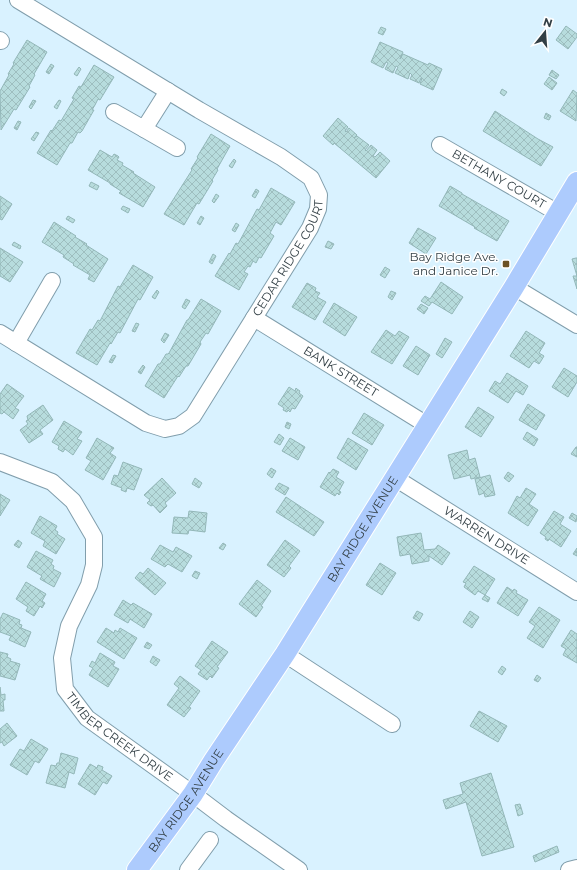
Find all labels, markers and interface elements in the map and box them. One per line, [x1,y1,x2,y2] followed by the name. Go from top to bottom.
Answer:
[525,12,565,52] north arrow
[542,14,554,30] text: N
[450,146,549,211] street label: BETHANY COURT
[249,199,326,319] street label: CEDAR RIDGE COURT
[409,249,498,278] place label: Bay Ridge Ave. and Janice Dr.
[501,259,511,269] marker: Bay Ridge Ave. and Janice Dr.
[301,343,381,400] street label: BANK STREET
[324,473,401,585] street label: BAY RIDGE AVENUE
[441,503,532,567] street label: WARREN DRIVE
[63,689,176,784] street label: TIMBER CREEK DRIVE
[145,746,226,855] street label: BAY RIDGE AVENUE

